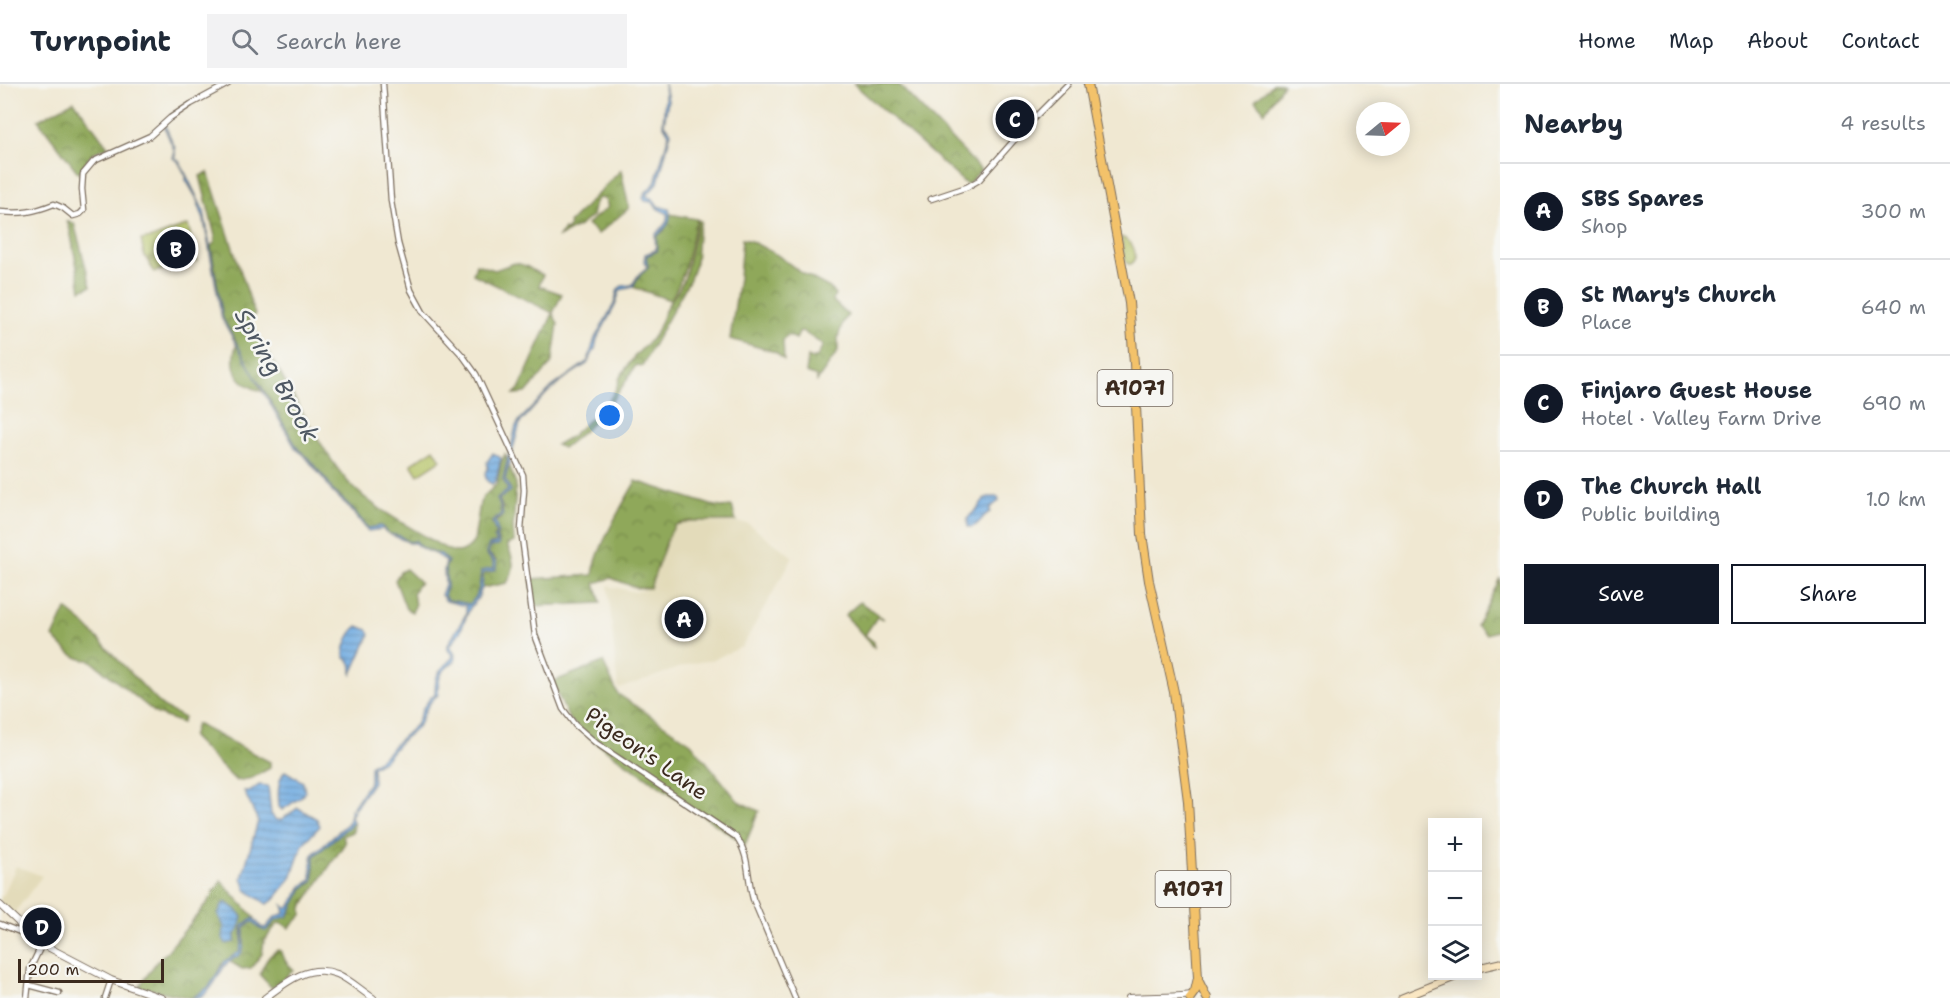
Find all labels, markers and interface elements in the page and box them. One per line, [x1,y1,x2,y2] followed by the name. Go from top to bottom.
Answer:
[207,14,627,68] search box
[30,22,171,60] text: Turnpoint
[228,25,261,58] icon: search
[276,27,402,56] text: Search here
[1578,27,1636,55] text: Home
[1669,27,1714,55] text: Map
[1747,27,1808,55] text: About
[1841,27,1920,55] text: Contact
[996,96,1034,141] pin: C
[1356,102,1410,156] north arrow
[1524,106,1623,141] text: Nearby
[1840,110,1926,136] text: 4 results
[1581,184,1704,213] text: SBS Spares
[1536,198,1551,224] text: A
[1860,198,1926,224] text: 300 m
[1581,213,1628,239] text: Shop
[156,226,195,272] pin: B
[1581,280,1776,309] text: St Mary's Church
[1537,294,1550,320] text: B
[1861,294,1926,320] text: 640 m
[227,302,327,448] water label: Spring Brook
[1581,309,1632,335] text: Place
[1098,370,1172,406] road number: A1071
[1581,376,1812,405] text: Finjaro Guest House
[1537,390,1550,416] text: C
[1862,390,1926,416] text: 690 m
[595,401,624,430] your location
[1581,405,1822,431] text: Hotel · Valley Farm Drive
[1581,472,1761,501] text: The Church Hall
[1536,486,1551,512] text: D
[1866,486,1926,512] text: 1.0 km
[1581,501,1720,527] text: Public building
[1524,564,1719,624] button: Save
[1731,564,1926,624] button: Share
[664,596,704,642] pin: A
[580,700,714,807] street label: Pigeon's Lane
[1428,818,1482,980] map controls
[1428,818,1482,872] button: +
[1156,871,1230,907] road number: A1071
[1428,872,1482,926] button: −
[22,904,62,950] pin: D
[1428,926,1482,980] button: layers
[18,956,164,984] scale bar
[27,959,79,980] text: 200 m

